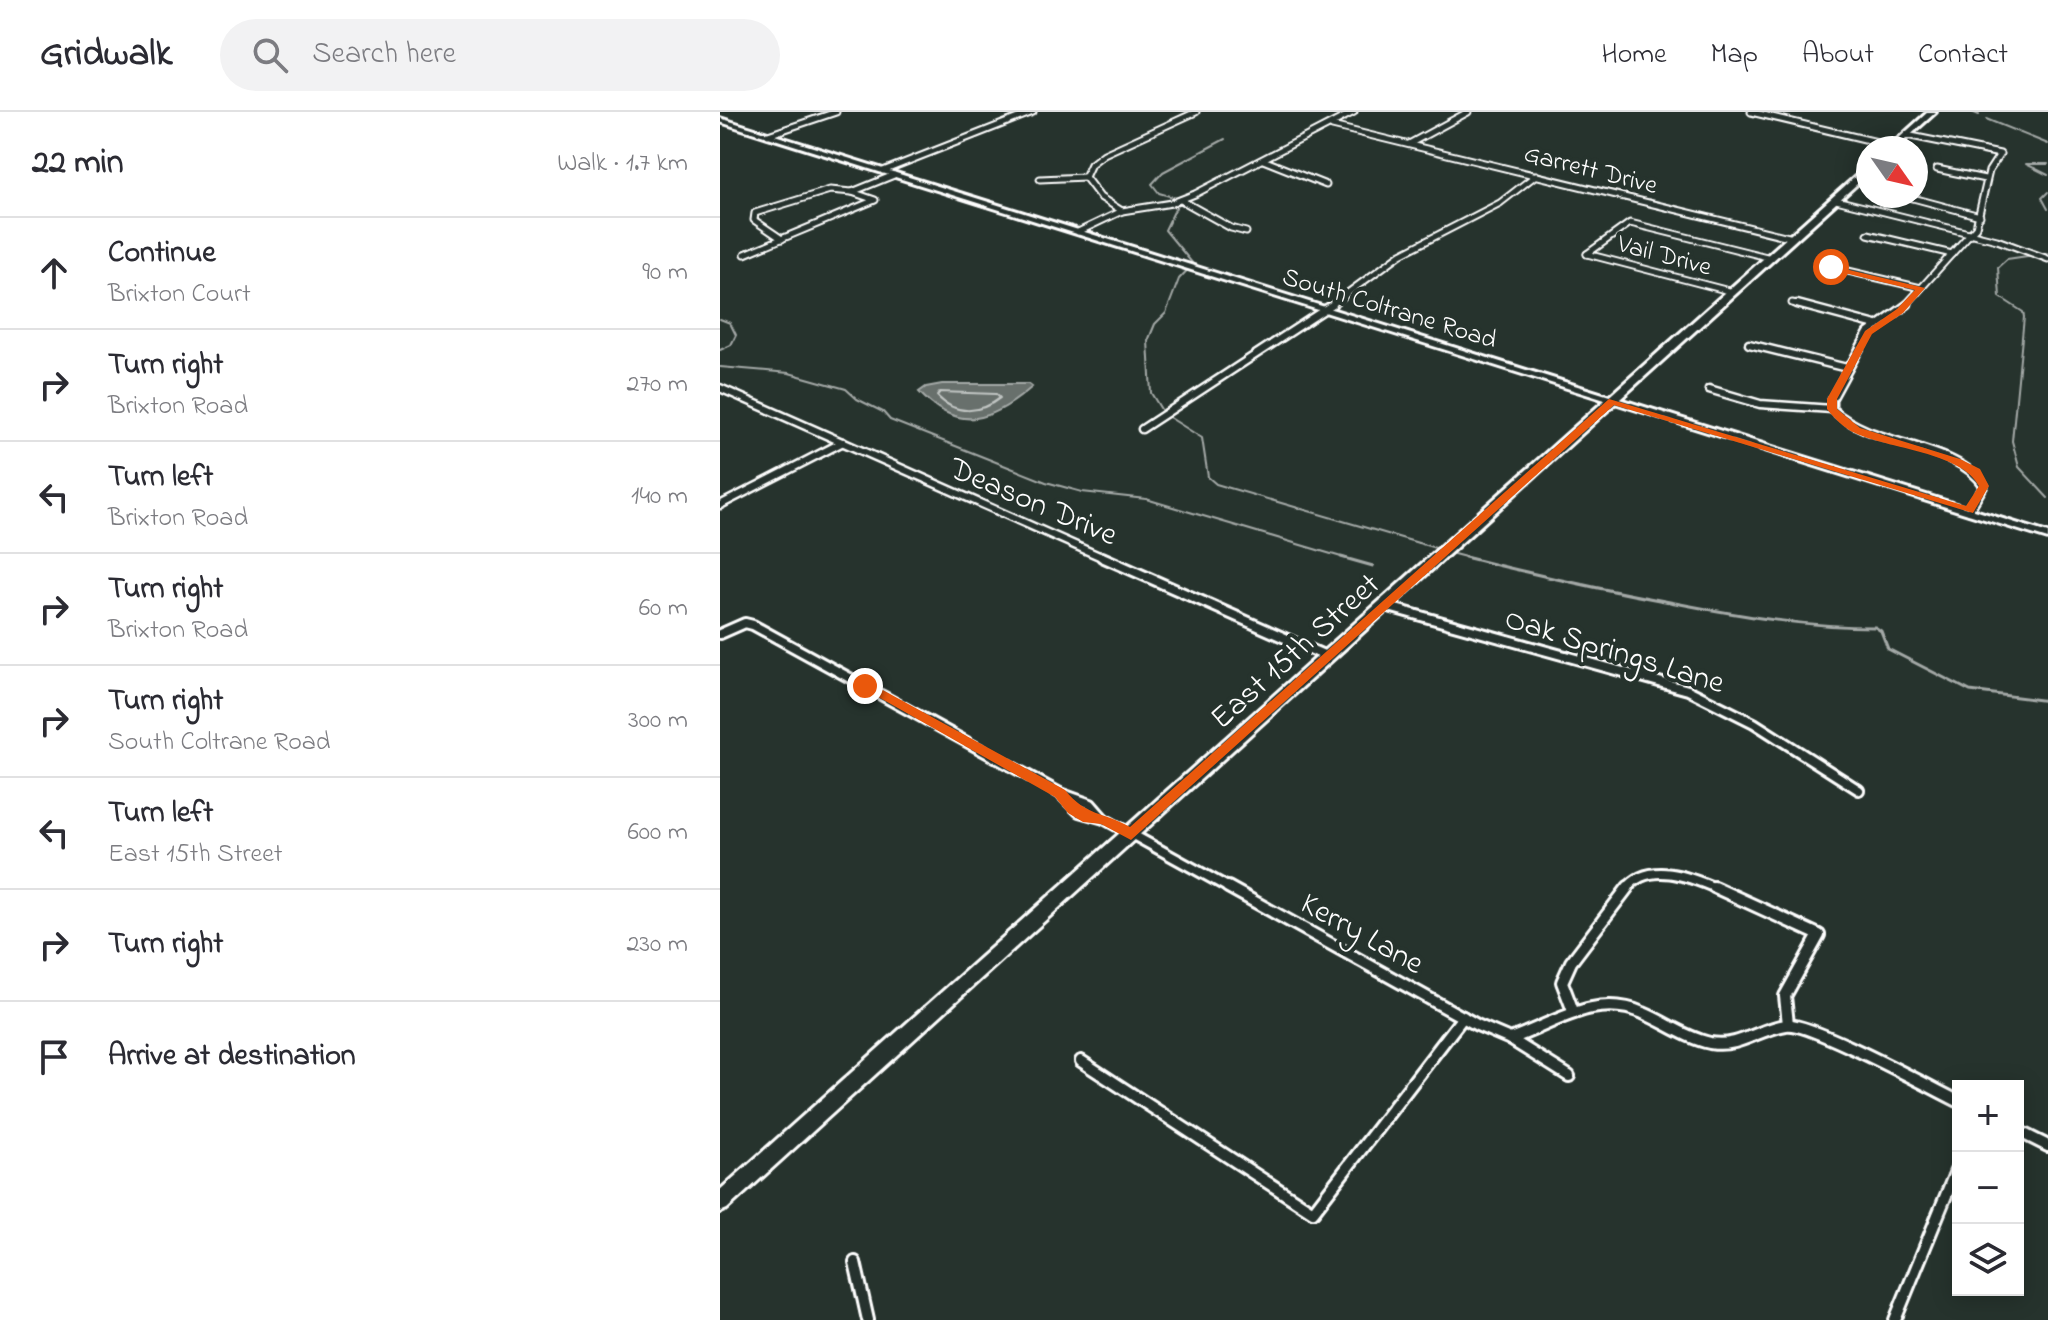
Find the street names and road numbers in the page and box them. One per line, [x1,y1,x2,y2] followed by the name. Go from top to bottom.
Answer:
[1520,136,1661,206] street label: Garrett Drive
[1612,226,1716,288] street label: Vail Drive
[1277,259,1501,361] street label: South Coltrane Road
[940,446,1125,560] street label: Deason Drive
[1201,563,1392,742] street label: East 15th Street
[1498,597,1730,708] street label: Oak Springs Lane
[1291,882,1432,989] street label: Kerry Lane

